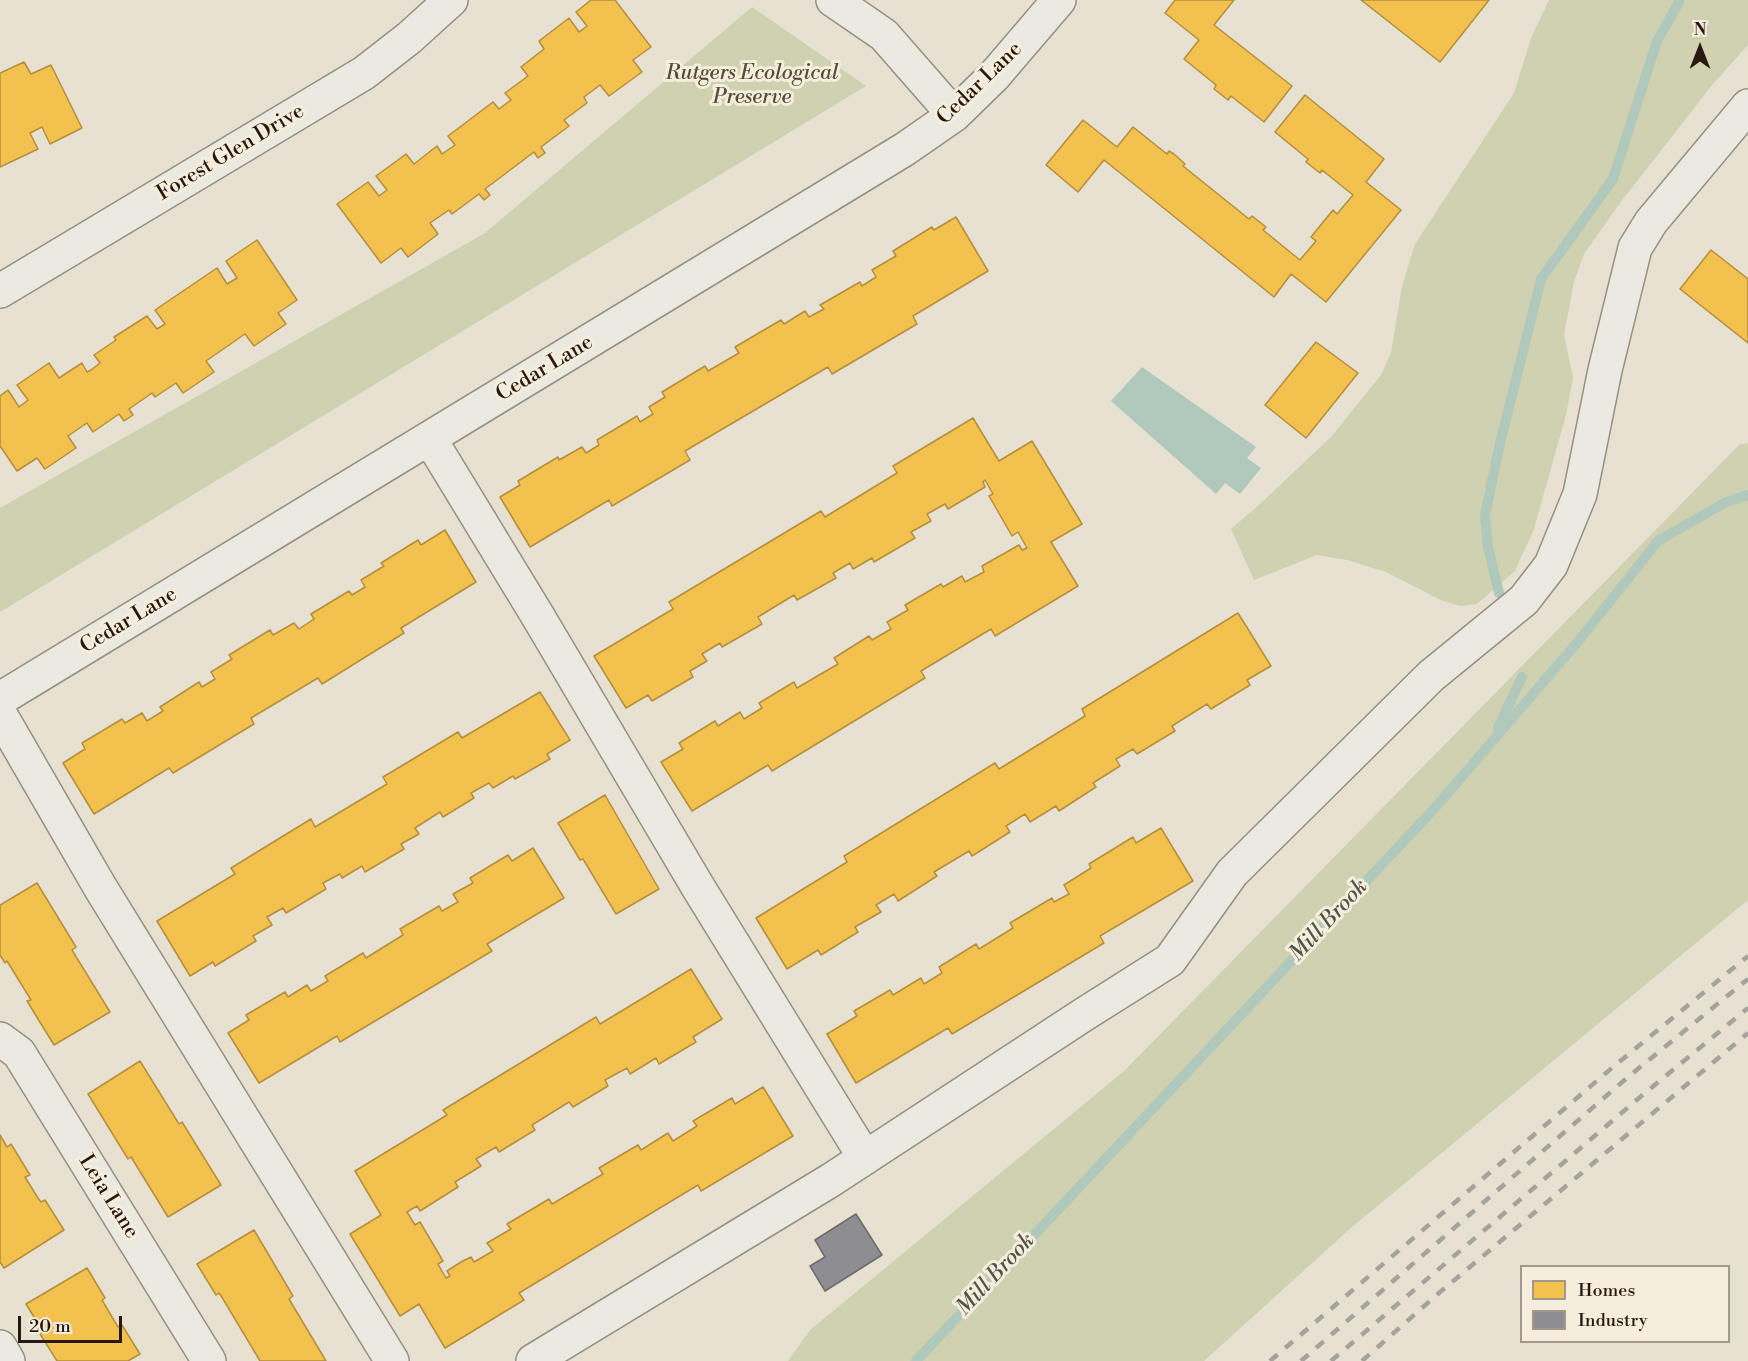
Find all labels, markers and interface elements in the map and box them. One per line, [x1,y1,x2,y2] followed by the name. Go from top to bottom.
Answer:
[1670,18,1730,78] north arrow
[1694,20,1706,40] text: N
[932,37,1028,131] street label: Cedar Lane
[665,61,839,111] park label: Rutgers Ecological Preserve
[153,99,309,207] street label: Forest Glen Drive
[492,330,598,408] street label: Cedar Lane
[76,582,182,660] street label: Cedar Lane
[1284,874,1374,968] water label: Mill Brook
[72,1150,144,1244] street label: Leia Lane
[951,1228,1041,1322] water label: Mill Brook
[1520,1265,1730,1343] legend
[1578,1279,1635,1302] text: Homes
[21,1304,124,1342] scale bar
[1578,1309,1648,1332] text: Industry
[29,1315,71,1338] text: 20 m

